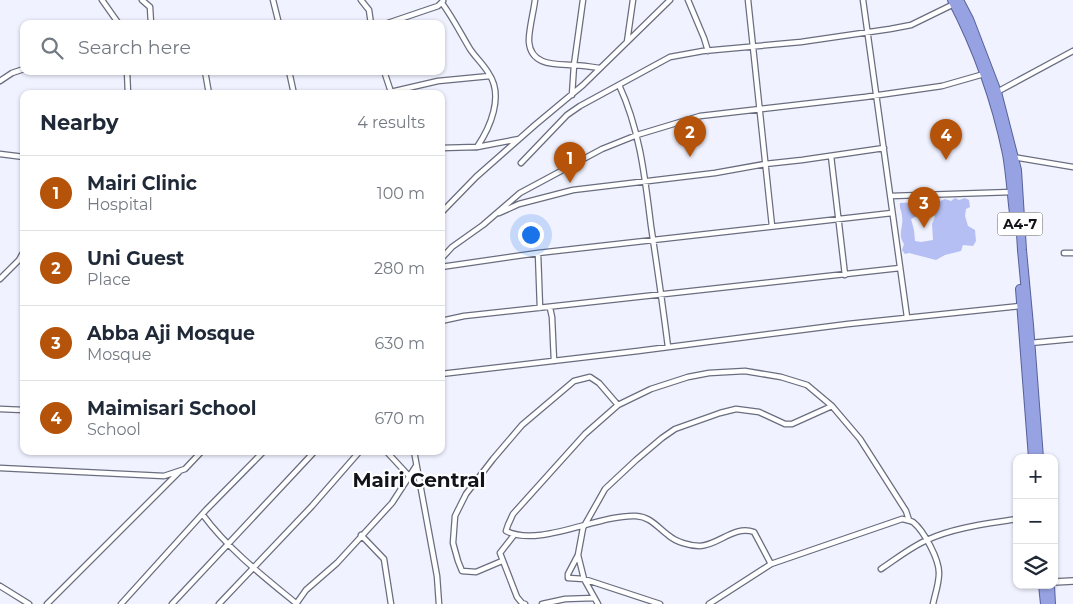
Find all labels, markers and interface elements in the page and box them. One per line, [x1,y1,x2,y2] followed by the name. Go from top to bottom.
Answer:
[20,20,445,75] search box
[38,34,66,62] icon: search
[78,36,191,59] text: Search here
[40,110,119,135] text: Nearby
[357,113,425,132] text: 4 results
[674,116,706,157] pin: 2
[930,119,962,160] pin: 4
[554,142,586,183] pin: 1
[87,172,197,195] text: Mairi Clinic
[53,184,59,203] text: 1
[377,184,425,203] text: 100 m
[908,187,940,228] pin: 3
[87,195,153,214] text: Hospital
[998,212,1042,235] road number: A4-7
[518,222,544,248] your location
[87,247,184,270] text: Uni Guest
[51,259,61,278] text: 2
[374,259,425,278] text: 280 m
[87,270,131,289] text: Place
[87,322,255,345] text: Abba Aji Mosque
[51,334,61,353] text: 3
[374,334,425,353] text: 630 m
[87,345,151,364] text: Mosque
[87,397,256,420] text: Maimisari School
[50,409,62,428] text: 4
[375,409,425,428] text: 670 m
[87,420,141,439] text: School
[1013,454,1058,589] map controls
[1013,454,1058,499] button: +
[352,468,486,492] district label: Mairi Central
[1013,499,1058,544] button: −
[1013,544,1058,589] button: layers

